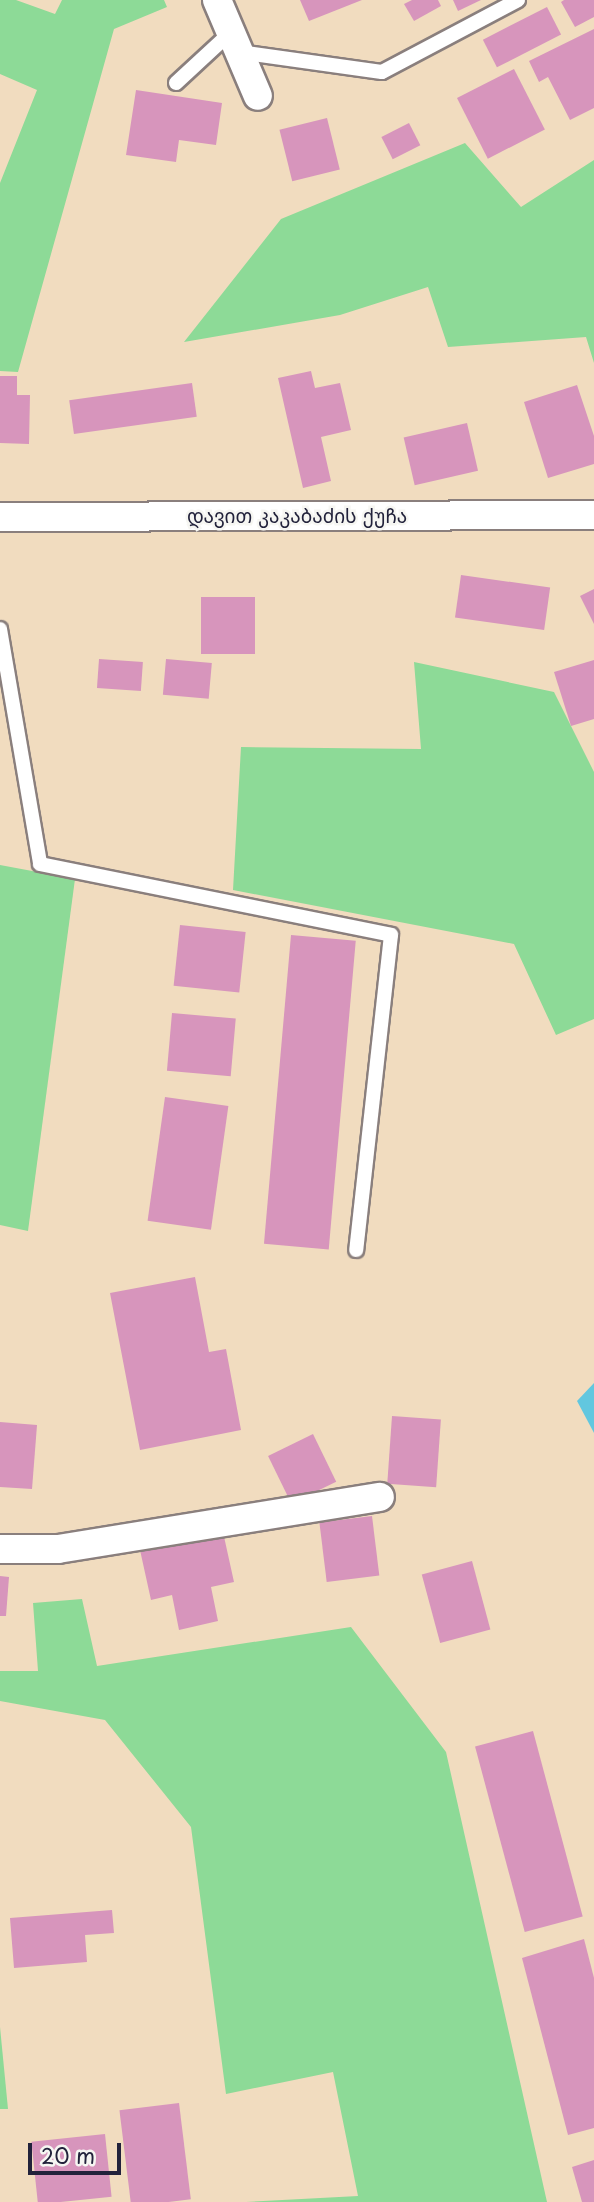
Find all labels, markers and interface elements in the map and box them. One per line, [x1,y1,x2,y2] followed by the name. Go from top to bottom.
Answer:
[187,505,407,527] street label: დავით კაკაბაძის ქუჩა
[32,2128,124,2172] scale bar
[41,2139,95,2171] text: 20 m

